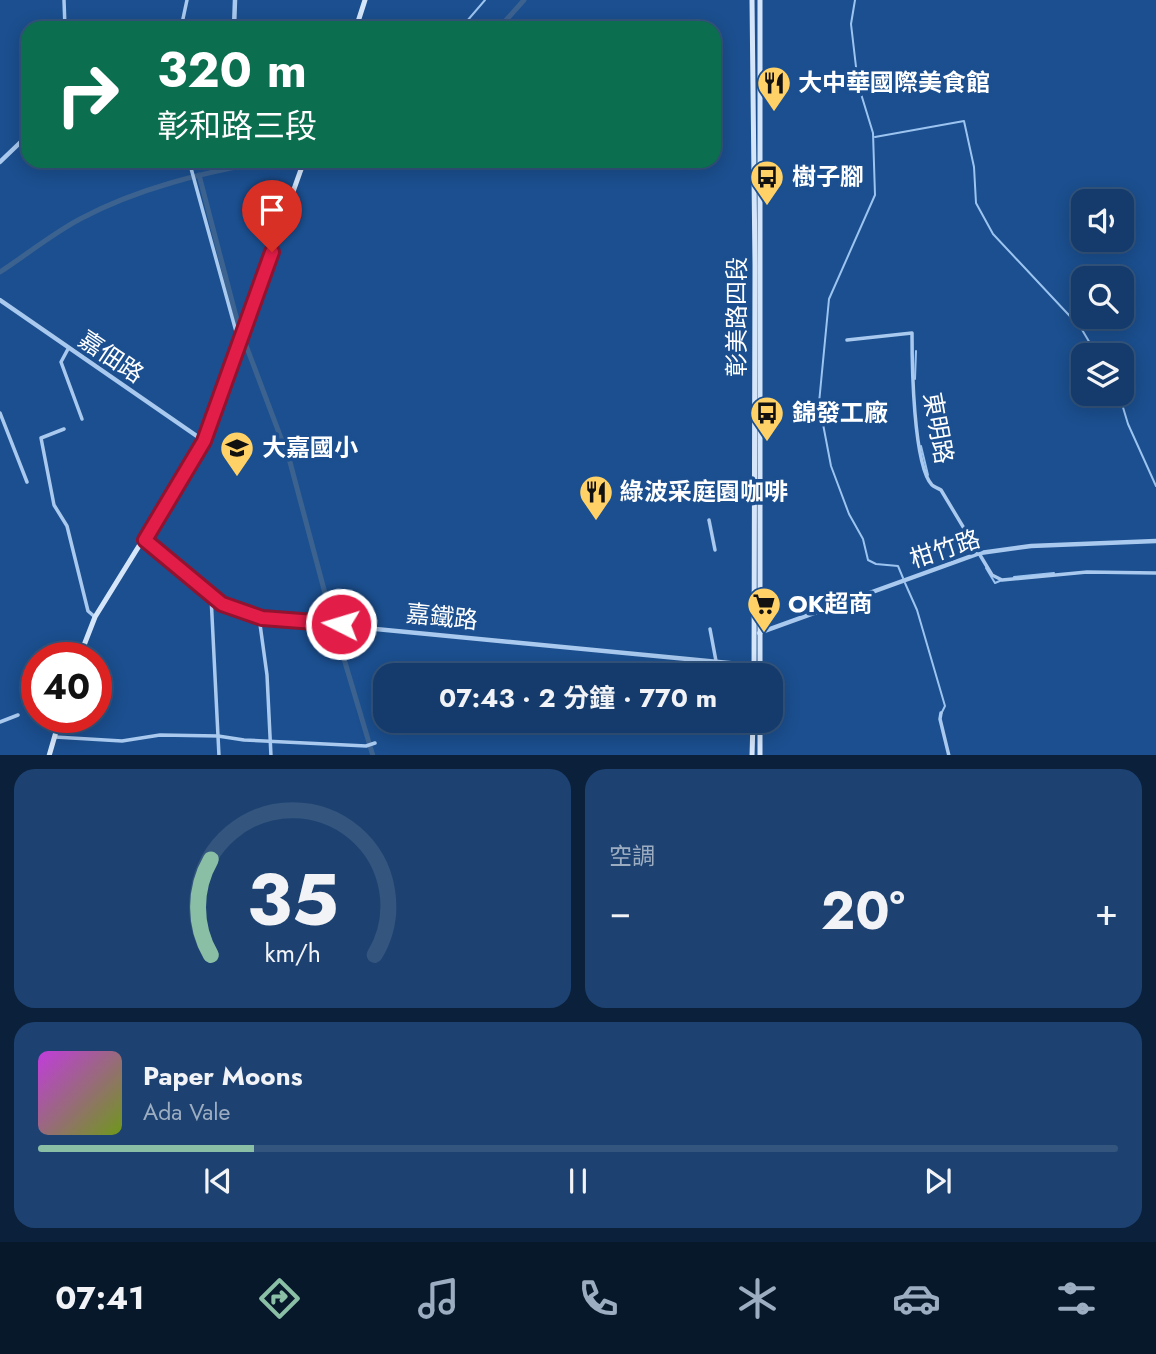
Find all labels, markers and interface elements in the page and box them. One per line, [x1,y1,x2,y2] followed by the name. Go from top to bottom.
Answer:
[157,35,307,105] text: 320 m
[42,49,133,140] icon: right
[755,64,793,113] restaurant icon: 大中華國際美食館
[798,65,990,100] place label: 大中華國際美食館
[157,103,317,149] text: 彰和路三段
[748,158,786,207] bus stop icon: 樹子腳
[792,159,864,194] place label: 樹子腳
[242,180,302,252] pin
[1071,189,1134,406] map controls
[1071,189,1134,252] button: sound
[253,191,291,229] icon: arrive
[719,257,754,377] street label: 彰美路四段
[1071,266,1134,329] button: search
[72,322,151,391] street label: 嘉佃路
[1071,343,1134,406] button: layers
[915,389,962,466] street label: 東明路
[748,394,786,443] bus stop icon: 錦發工廠
[792,395,888,430] place label: 錦發工廠
[218,429,256,478] school or university icon: 大嘉國小
[262,430,358,465] place label: 大嘉國小
[577,473,615,522] restaurant icon: 綠波采庭園咖啡
[620,474,788,509] place label: 綠波采庭園咖啡
[905,521,984,576] street label: 柑竹路
[745,585,783,634] supermarket icon: OK超商
[788,586,872,621] place label: OK超商
[304,587,378,661] position arrow
[404,595,480,638] street label: 嘉鐵路
[21,642,112,733] speed limit sign: 40
[439,679,717,717] text: 07:43 · 2 分鐘 · 770 m
[609,839,655,873] text: 空調
[246,847,339,952] text: 35
[821,873,905,949] text: 20°
[609,884,631,939] text: −
[1095,884,1118,939] text: +
[264,934,321,970] text: km/h
[143,1057,303,1095] text: Paper Moons
[143,1095,230,1129] text: Ada Vale
[199,1162,237,1200] icon: previous
[559,1162,597,1200] icon: pause
[919,1162,957,1200] icon: next
[255,1274,304,1323] icon: directions
[414,1274,463,1323] icon: music
[574,1274,623,1323] icon: phone
[733,1274,782,1323] icon: climate
[892,1274,941,1323] icon: car
[1052,1274,1101,1323] icon: filters
[55,1275,145,1321] text: 07:41

